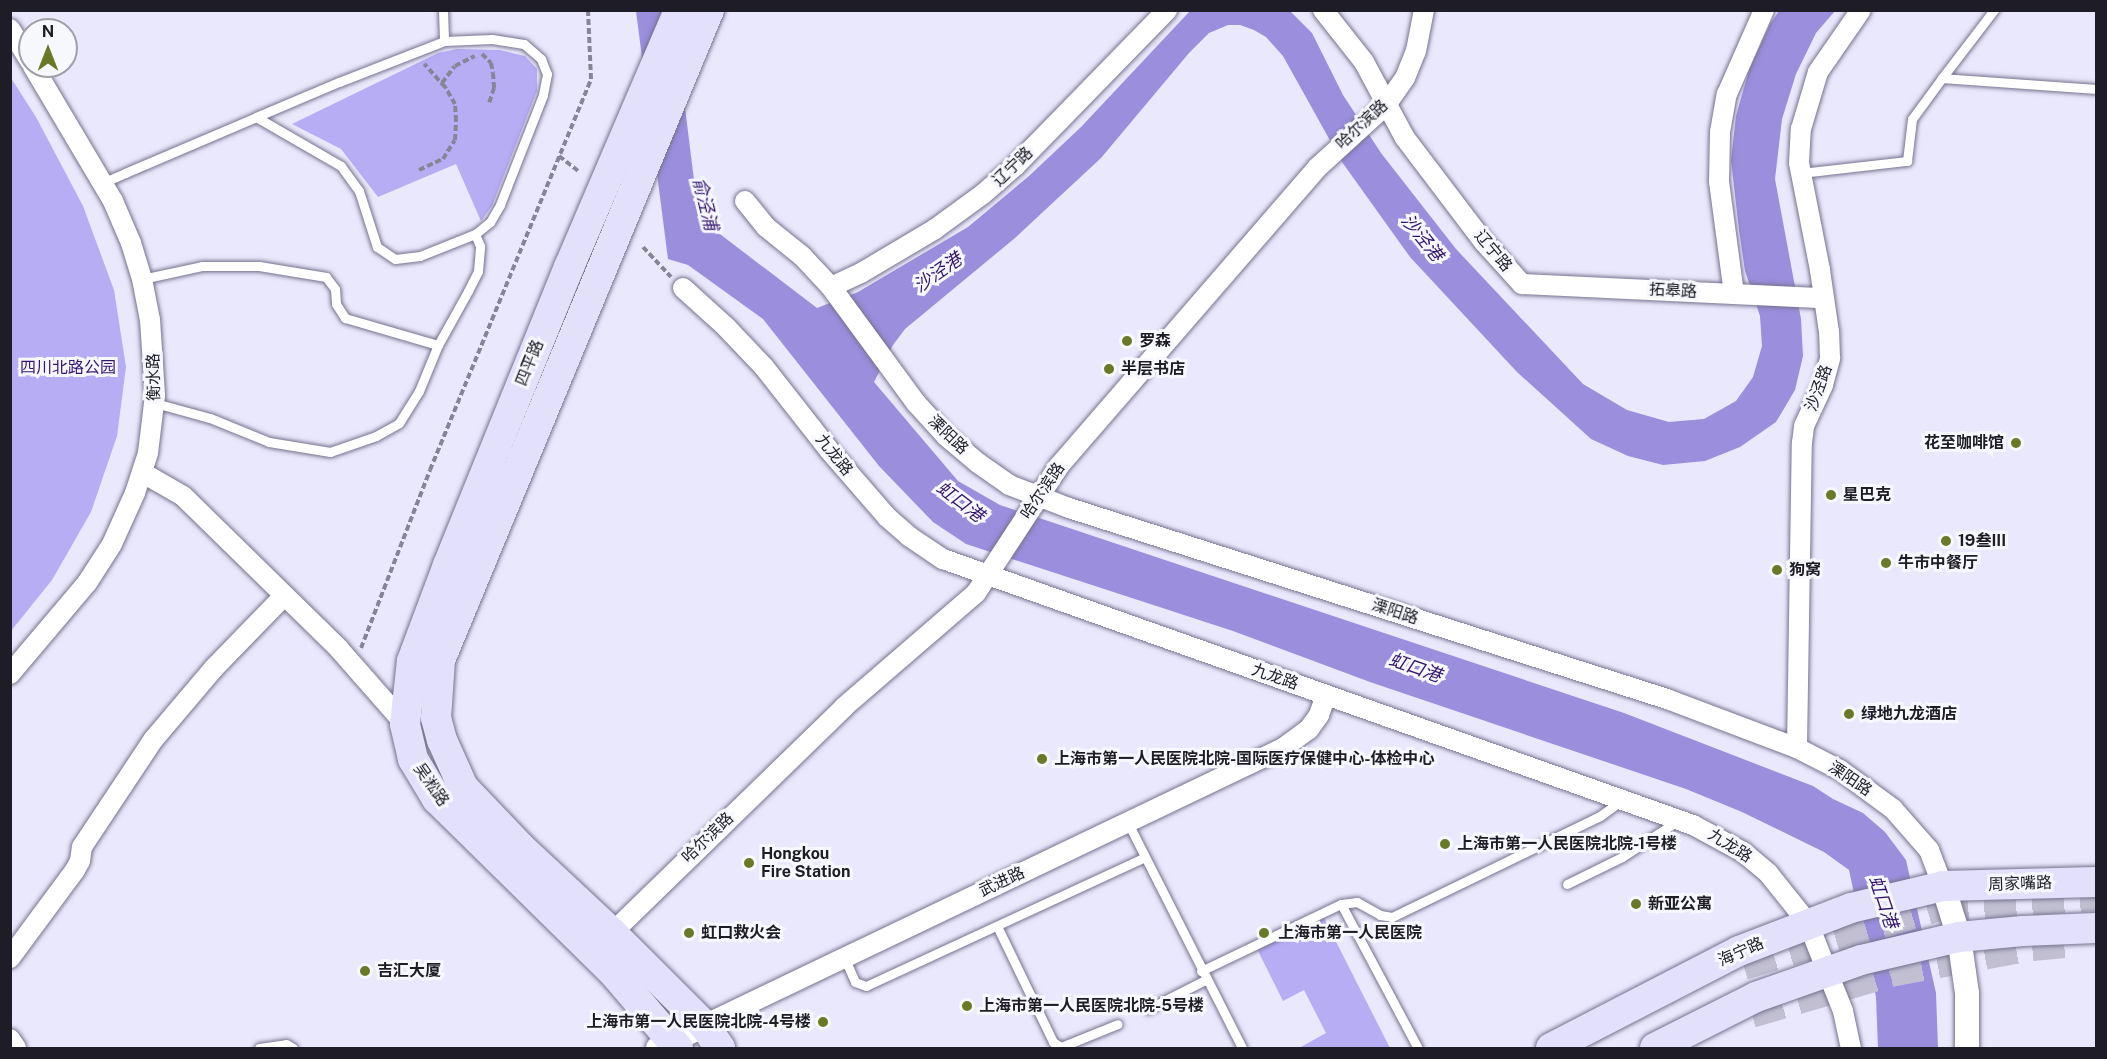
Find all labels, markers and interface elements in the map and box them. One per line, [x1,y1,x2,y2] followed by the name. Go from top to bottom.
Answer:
[18,18,78,78] north arrow
[42,22,54,41] text: N
[1332,96,1392,154] street label: 哈尔滨路
[989,143,1037,191] street label: 辽宁路
[688,175,722,233] water label: 俞泾浦
[1397,210,1447,266] water label: 沙泾港
[1470,226,1516,276] street label: 辽宁路
[910,249,966,297] water label: 沙泾港
[1649,280,1697,302] street label: 拓皋路
[1139,331,1171,351] place label: 罗森
[1120,334,1134,348] marker: 罗森
[512,337,548,389] street label: 四平路
[144,353,164,401] street label: 衡水路
[20,358,116,378] park label: 四川北路公园
[1121,359,1185,379] place label: 半层书店
[1102,362,1116,376] marker: 半层书店
[1802,362,1836,414] street label: 沙泾路
[924,411,972,459] street label: 溧阳路
[811,430,857,480] street label: 九龙路
[1924,433,2004,453] place label: 花至咖啡馆
[2009,436,2023,450] marker: 花至咖啡馆
[1017,459,1069,523] street label: 哈尔滨路
[932,477,988,527] water label: 虹口港
[1843,485,1891,505] place label: 星巴克
[1824,488,1838,502] marker: 星巴克
[1958,531,2006,551] place label: 19叁III
[1939,534,1953,548] marker: 19叁III
[1898,553,1978,573] place label: 牛市中餐厅
[1879,556,1893,570] marker: 牛市中餐厅
[1789,560,1821,580] place label: 狗窝
[1770,563,1784,577] marker: 狗窝
[1369,595,1421,629] street label: 溧阳路
[1386,649,1444,687] water label: 虹口港
[1249,660,1301,694] street label: 九龙路
[1861,704,1957,724] place label: 绿地九龙酒店
[1842,707,1856,721] marker: 绿地九龙酒店
[1054,749,1435,769] place label: 上海市第一人民医院北院-国际医疗保健中心-体检中心
[1035,752,1049,766] marker: 上海市第一人民医院北院-国际医疗保健中心-体检中心
[1825,758,1875,800] street label: 溧阳路
[409,760,453,810] street label: 吴淞路
[678,809,738,867] street label: 哈尔滨路
[1705,825,1755,867] street label: 九龙路
[1457,834,1677,854] place label: 上海市第一人民医院北院-1号楼
[1438,837,1452,851] marker: 上海市第一人民医院北院-1号楼
[761,844,850,882] place label: Hongkou Fire Station
[742,856,756,870] marker: Hongkou Fire Station
[976,863,1028,901] street label: 武进路
[1864,873,1902,931] water label: 虹口港
[1988,873,2052,895] street label: 周家嘴路
[1648,894,1712,914] place label: 新亚公寓
[1629,897,1643,911] marker: 新亚公寓
[701,923,781,943] place label: 虹口救火会
[1278,923,1422,943] place label: 上海市第一人民医院
[1255,924,1273,942] marker: 上海市第一人民医院
[682,926,696,940] marker: 虹口救火会
[1715,933,1767,971] street label: 海宁路
[377,961,441,981] place label: 吉汇大厦
[358,964,372,978] marker: 吉汇大厦
[979,996,1204,1016] place label: 上海市第一人民医院北院-5号楼
[960,999,974,1013] marker: 上海市第一人民医院北院-5号楼
[586,1012,811,1032] place label: 上海市第一人民医院北院-4号楼
[816,1015,830,1029] marker: 上海市第一人民医院北院-4号楼

